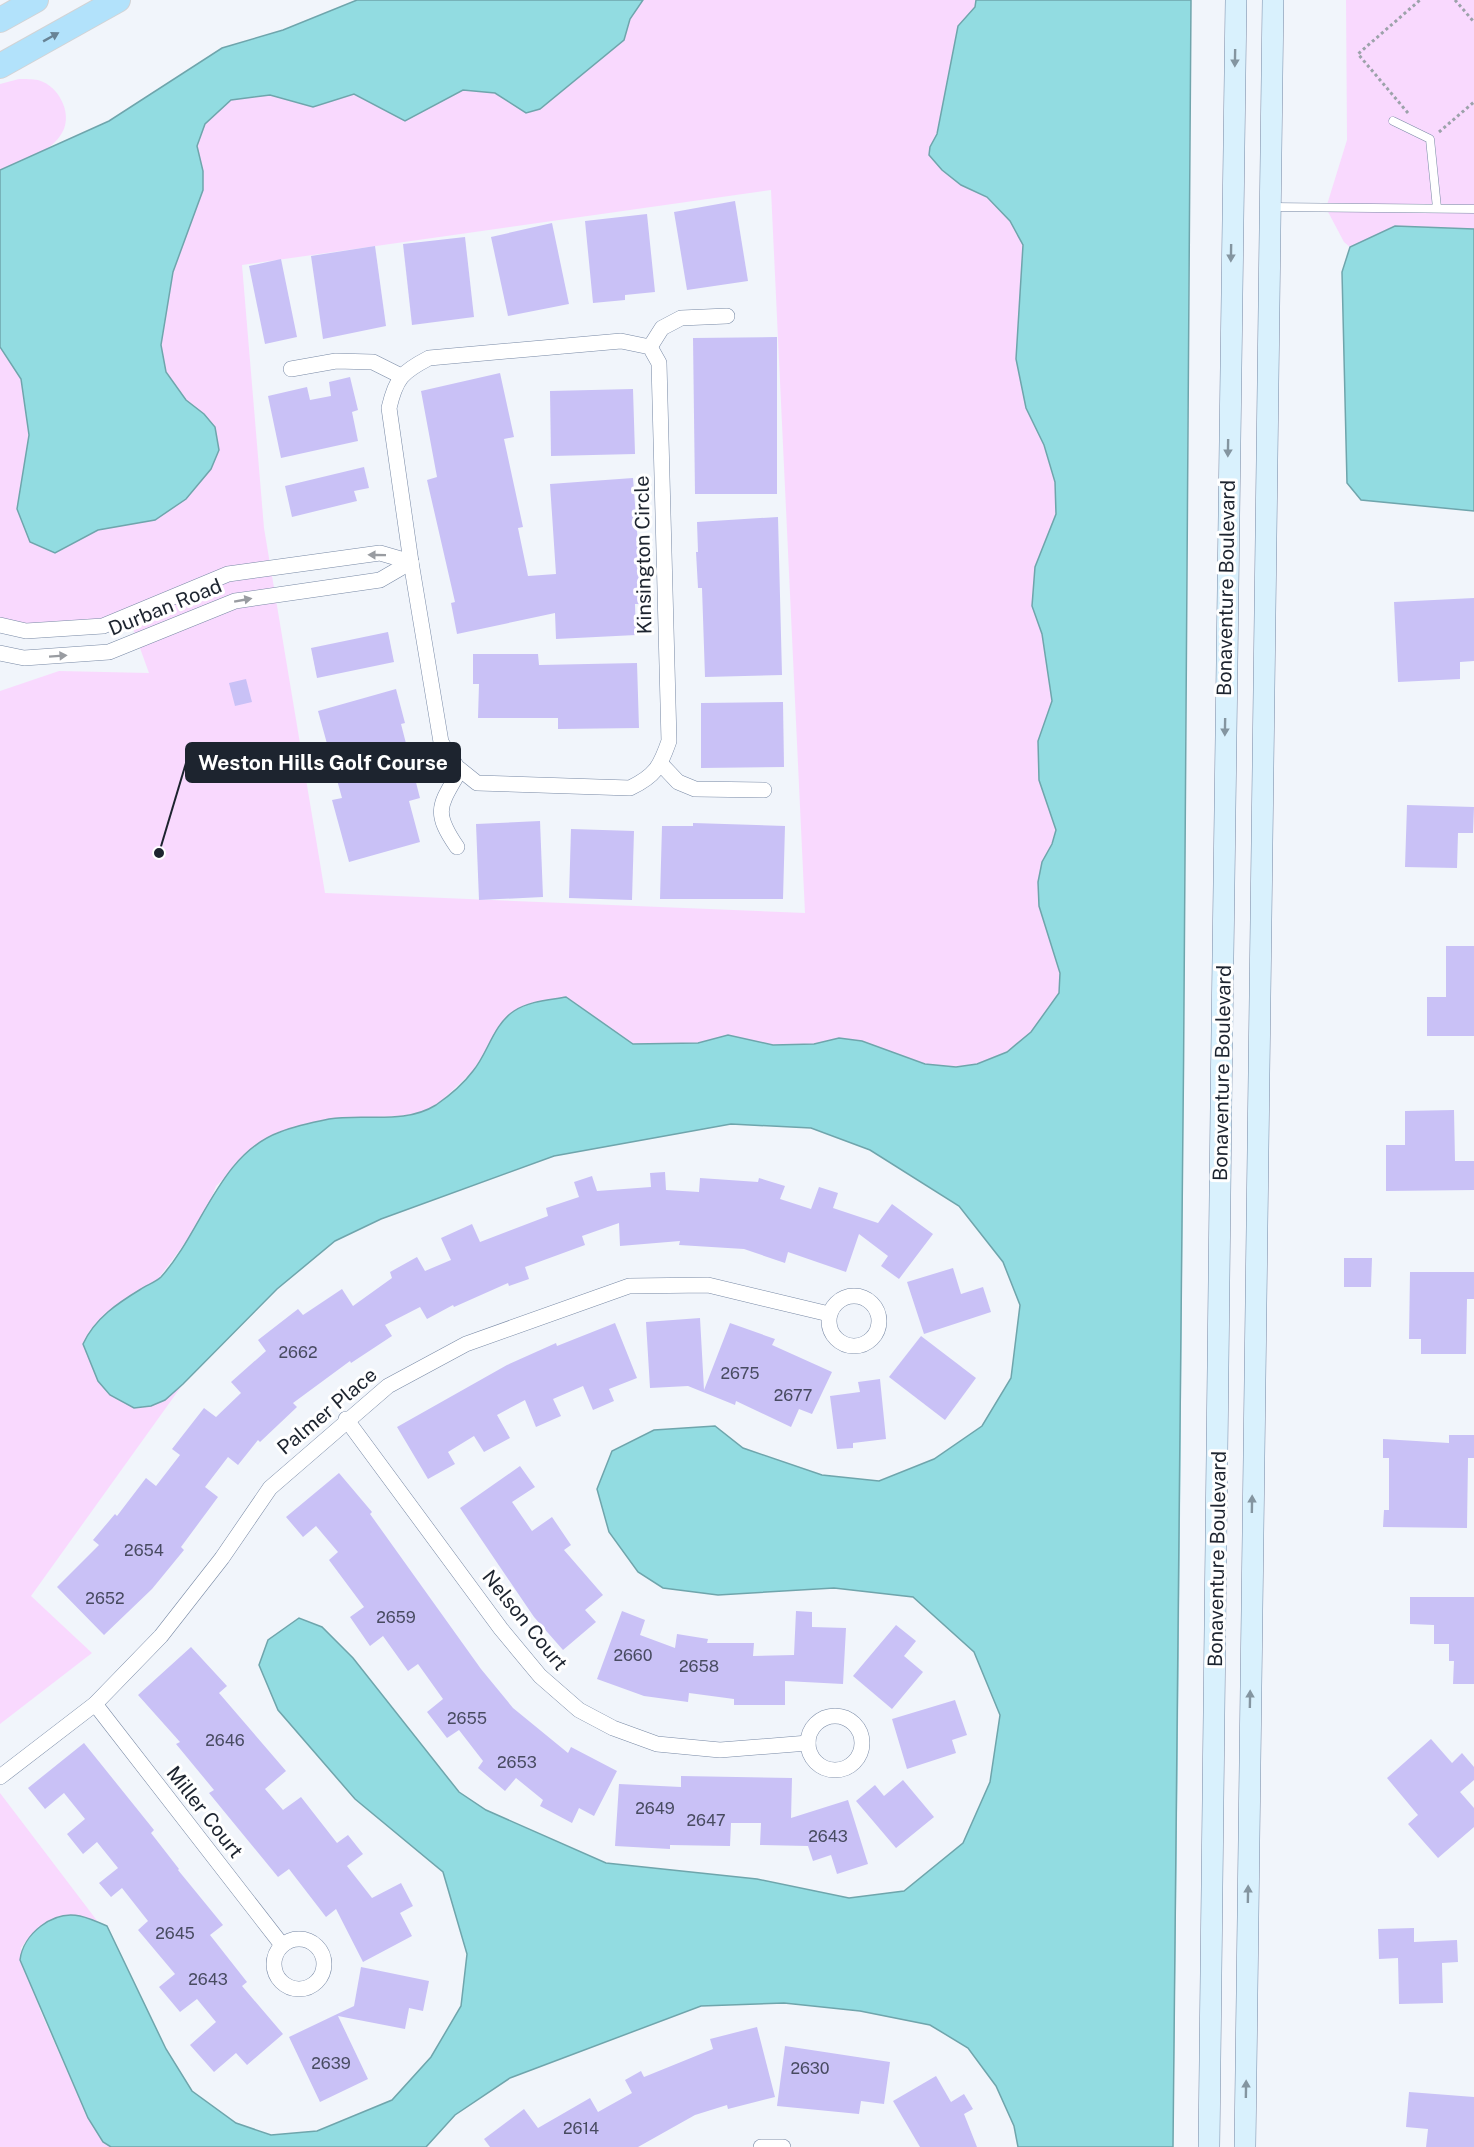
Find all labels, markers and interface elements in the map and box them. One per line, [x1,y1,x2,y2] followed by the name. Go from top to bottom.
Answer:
[43,32,60,42] one-way arrow
[1230,49,1240,68] one-way arrow
[1226,244,1236,263] one-way arrow
[1223,439,1233,458] one-way arrow
[630,475,656,635] street label: Kinsington Circle
[1212,480,1240,696] street label: Bonaventure Boulevard
[367,550,386,559] one-way arrow
[105,573,225,641] street label: Durban Road
[233,595,252,604] one-way arrow
[48,651,67,660] one-way arrow
[1220,718,1230,737] one-way arrow
[186,743,460,782] callout: Weston Hills Golf Course
[198,750,448,775] text: Weston Hills Golf Course
[1208,965,1236,1181] street label: Bonaventure Boulevard
[279,1343,317,1362] house number: 2662
[272,1362,382,1460] street label: Palmer Place
[720,1364,760,1383] house number: 2675
[774,1386,812,1405] house number: 2677
[1203,1451,1231,1667] street label: Bonaventure Boulevard
[1248,1494,1257,1513] one-way arrow
[124,1541,164,1560] house number: 2654
[477,1565,573,1675] street label: Nelson Court
[85,1589,125,1608] house number: 2652
[376,1608,416,1627] house number: 2659
[613,1646,653,1665] house number: 2660
[679,1657,719,1676] house number: 2658
[1245,1689,1255,1708] one-way arrow
[447,1709,487,1728] house number: 2655
[205,1731,245,1750] house number: 2646
[497,1753,537,1772] house number: 2653
[162,1761,248,1863] street label: Miller Court
[635,1799,675,1818] house number: 2649
[686,1811,726,1830] house number: 2647
[808,1827,848,1846] house number: 2643
[1243,1884,1253,1903] one-way arrow
[155,1924,195,1943] house number: 2645
[188,1970,228,1989] house number: 2643
[311,2054,351,2073] house number: 2639
[790,2059,830,2078] house number: 2630
[1241,2079,1251,2098] one-way arrow
[563,2119,599,2138] house number: 2614

